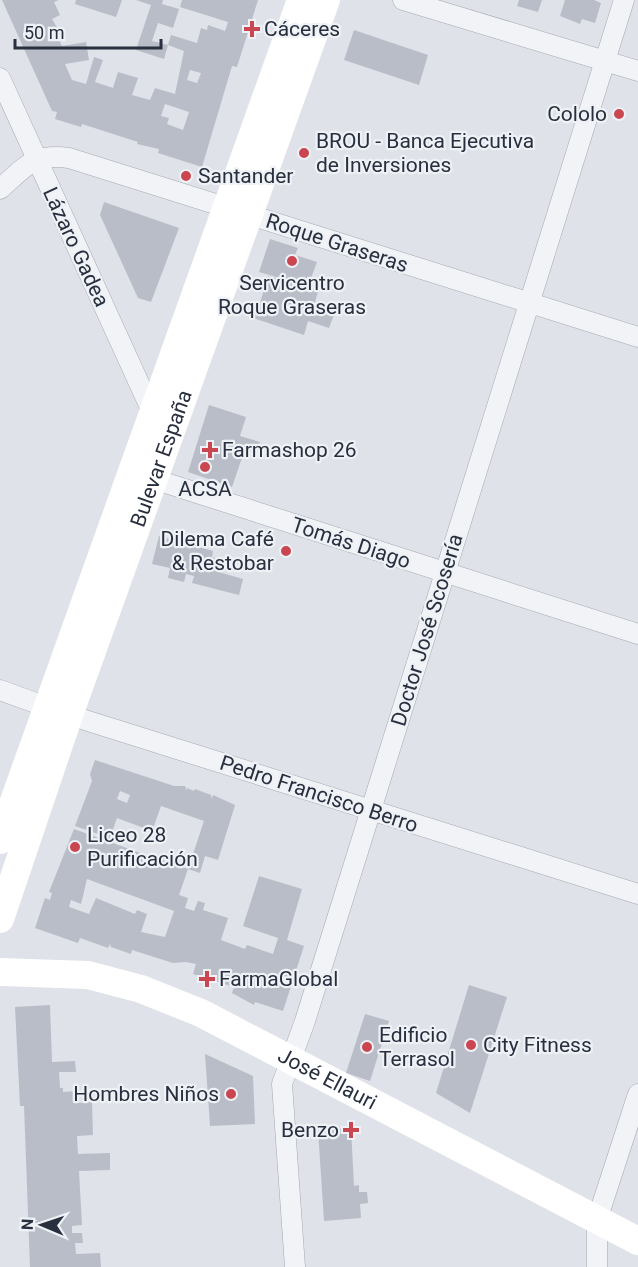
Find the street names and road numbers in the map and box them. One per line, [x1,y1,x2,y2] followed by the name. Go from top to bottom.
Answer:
[38,184,114,310] street label: Lázaro Gadea
[263,209,411,277] street label: Roque Graseras
[126,387,197,530] street label: Bulevar España
[289,513,413,573] street label: Tomás Diago
[386,531,468,729] street label: Doctor José Scosería
[217,751,421,837] street label: Pedro Francisco Berro
[274,1043,381,1115] street label: José Ellauri

